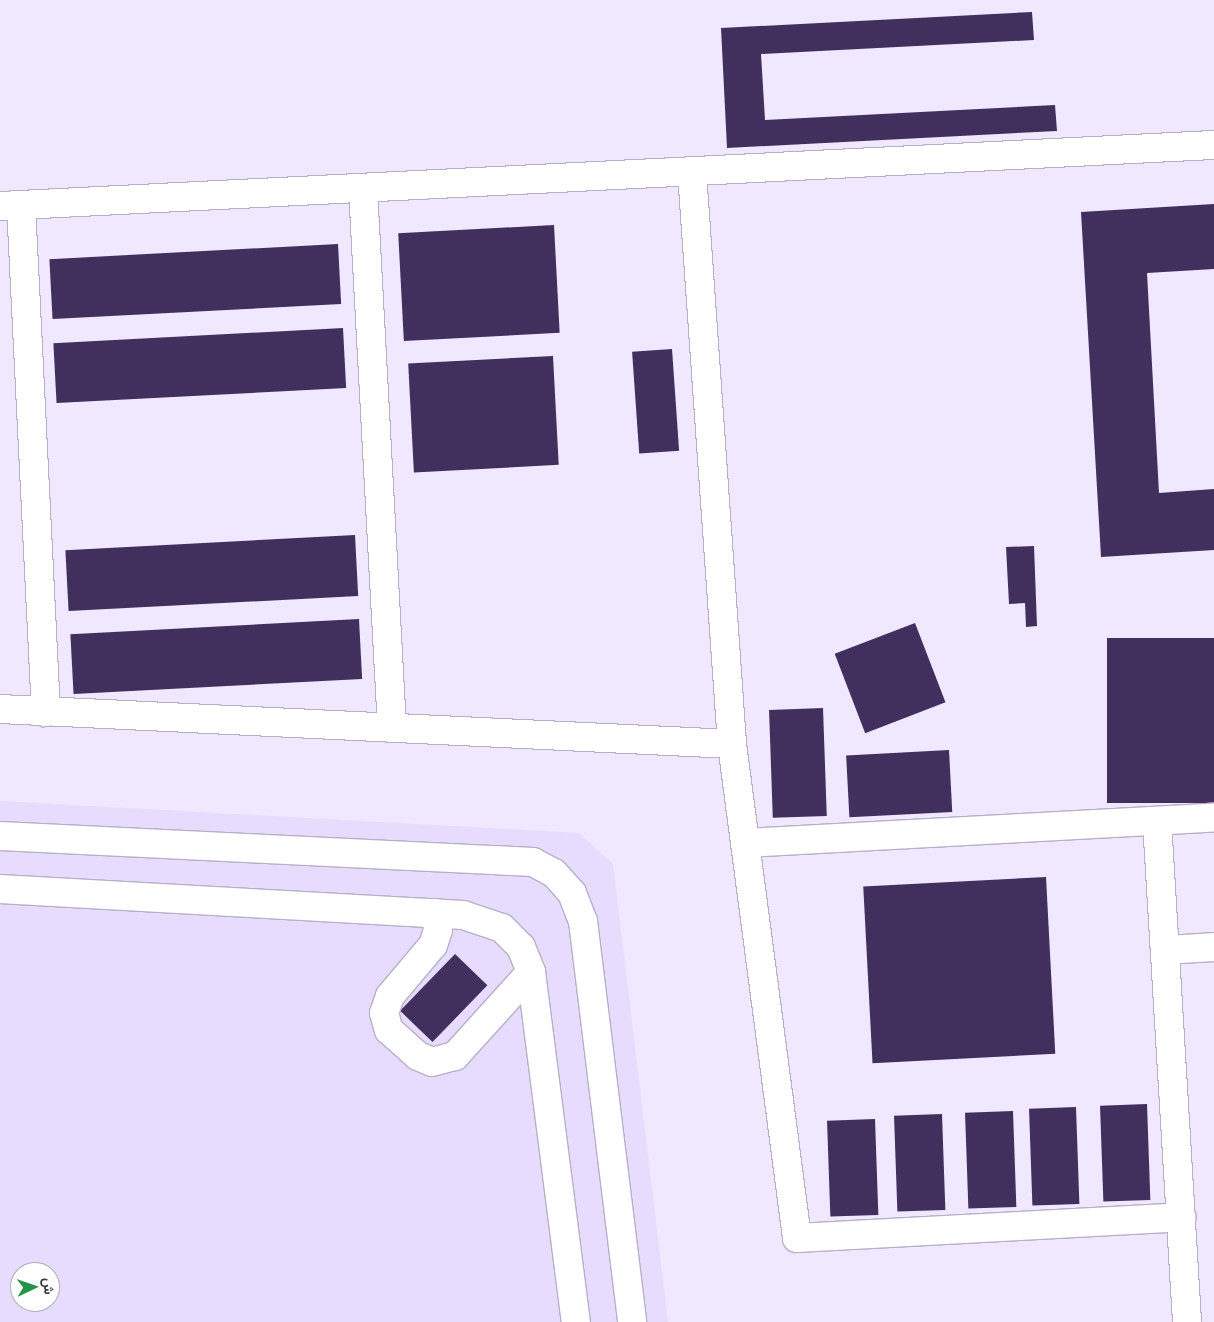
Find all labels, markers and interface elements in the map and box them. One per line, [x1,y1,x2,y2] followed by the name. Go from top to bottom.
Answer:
[10,1262,60,1312] north arrow
[40,1277,58,1295] text: ش

